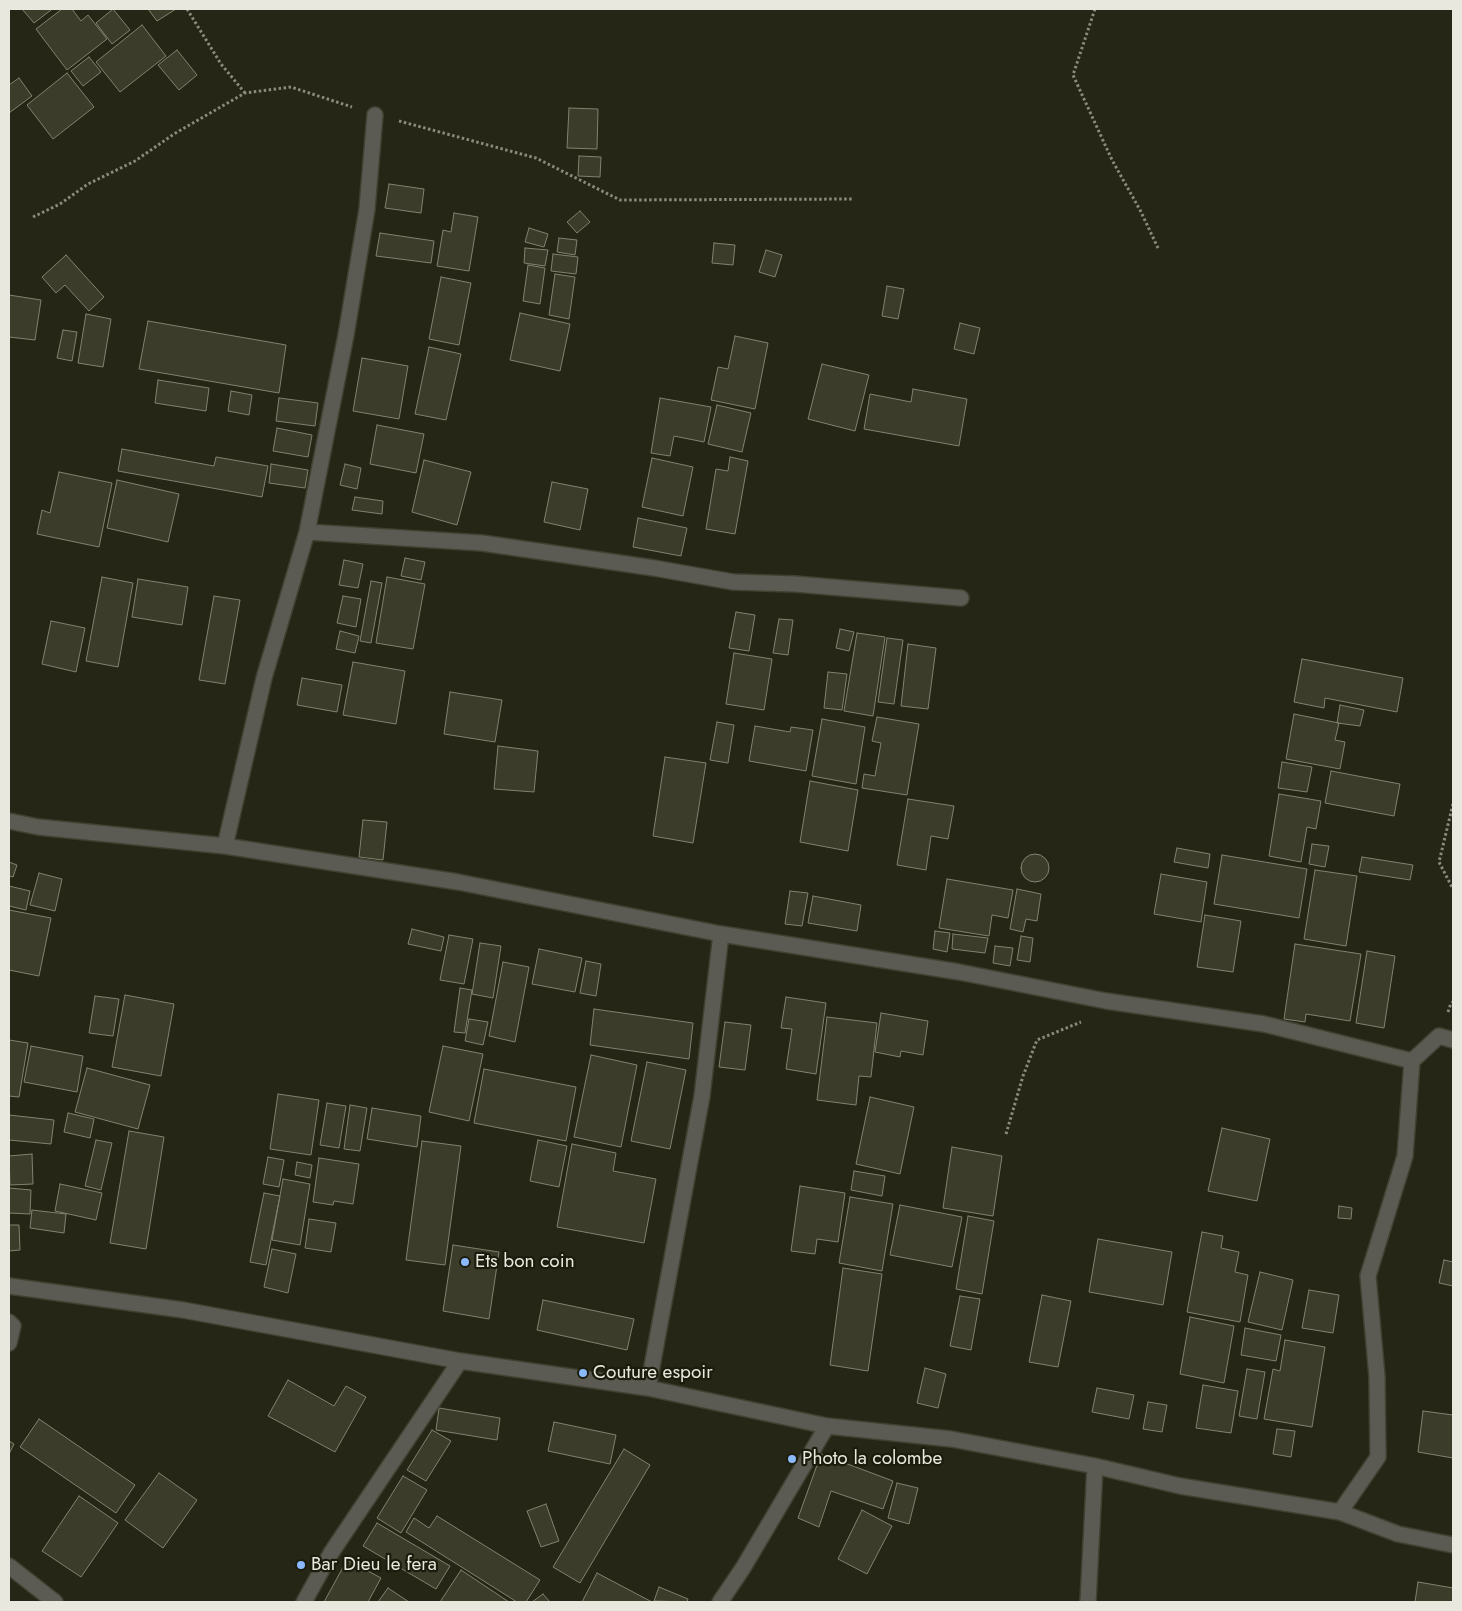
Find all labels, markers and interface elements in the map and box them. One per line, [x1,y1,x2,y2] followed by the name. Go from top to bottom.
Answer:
[475,1251,575,1273] place label: Ets bon coin
[459,1256,471,1268] marker: Ets bon coin
[593,1362,713,1384] place label: Couture espoir
[577,1367,589,1379] marker: Couture espoir
[802,1448,942,1470] place label: Photo la colombe
[786,1453,798,1465] marker: Photo la colombe
[311,1554,437,1576] place label: Bar Dieu le fera
[295,1559,307,1571] marker: Bar Dieu le fera

